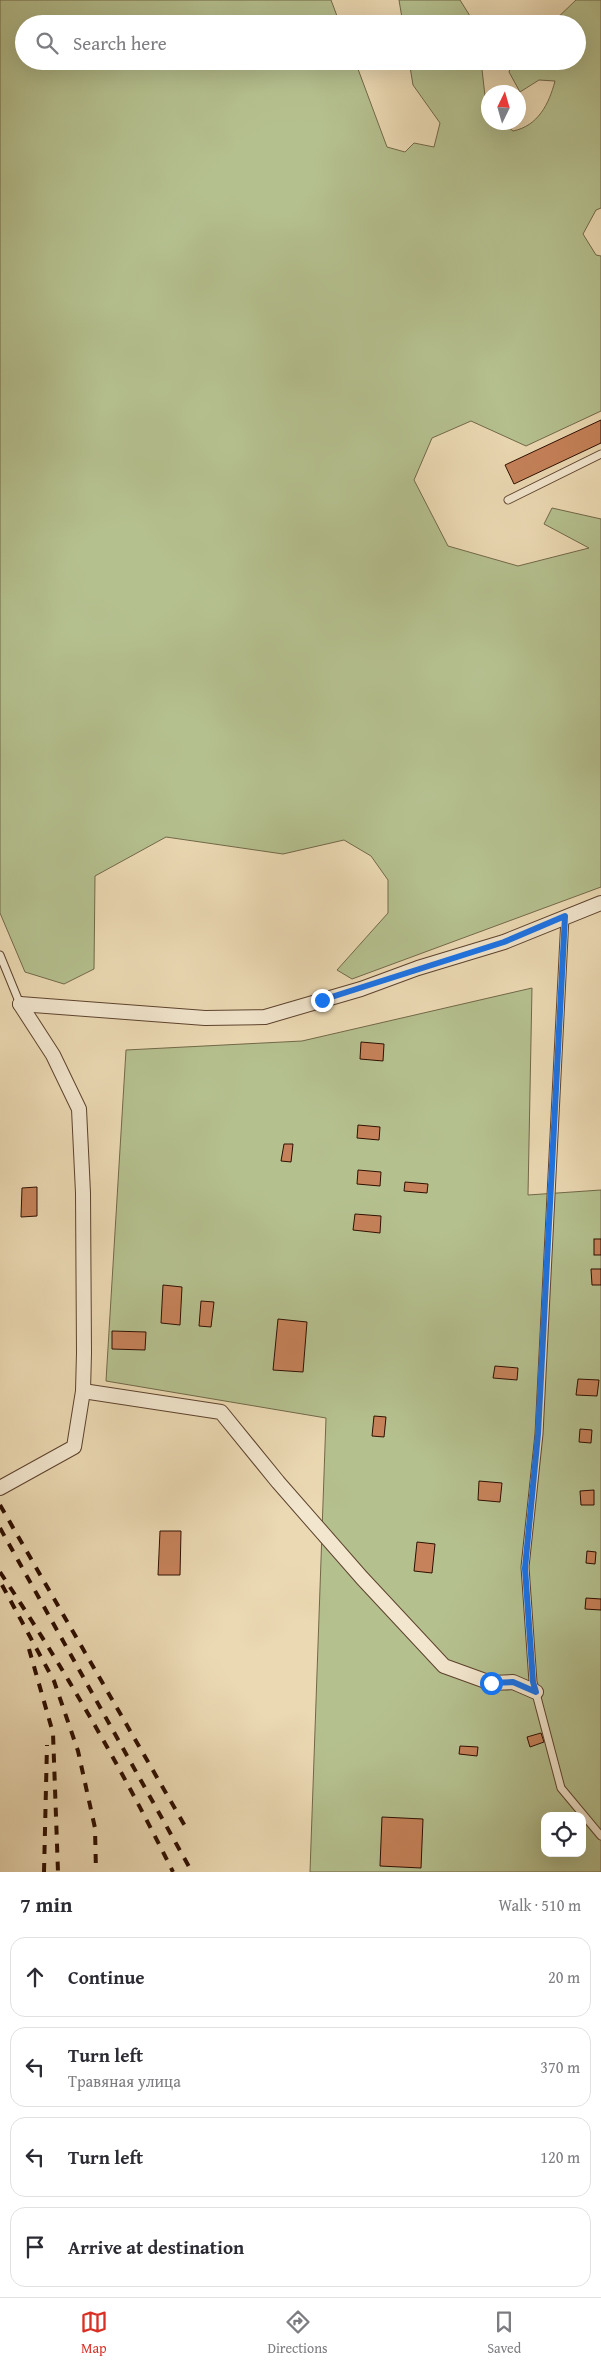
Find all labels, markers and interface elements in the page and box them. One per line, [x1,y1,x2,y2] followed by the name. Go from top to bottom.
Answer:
[15,15,586,70] search box
[33,29,61,57] icon: search
[73,29,167,57] text: Search here
[481,85,526,130] north arrow
[311,989,334,1012] route end
[480,1672,503,1695] route start
[541,1812,586,1857] map controls
[541,1812,586,1857] button: locate
[20,1889,72,1920] text: 7 min
[498,1893,581,1917] text: Walk · 510 m
[21,1963,49,1991] icon: ahead
[68,1963,145,1991] text: Continue
[548,1965,580,1989] text: 20 m
[68,2041,143,2069] text: Turn left
[21,2053,49,2081] icon: left
[540,2055,580,2079] text: 370 m
[68,2069,181,2093] text: Травяная улица
[21,2143,49,2171] icon: left
[68,2143,143,2171] text: Turn left
[540,2145,580,2169] text: 120 m
[21,2233,49,2261] icon: arrive
[68,2233,244,2261] text: Arrive at destination
[80,2308,108,2358] tab: Map
[267,2308,328,2358] tab: Directions
[487,2308,521,2358] tab: Saved

